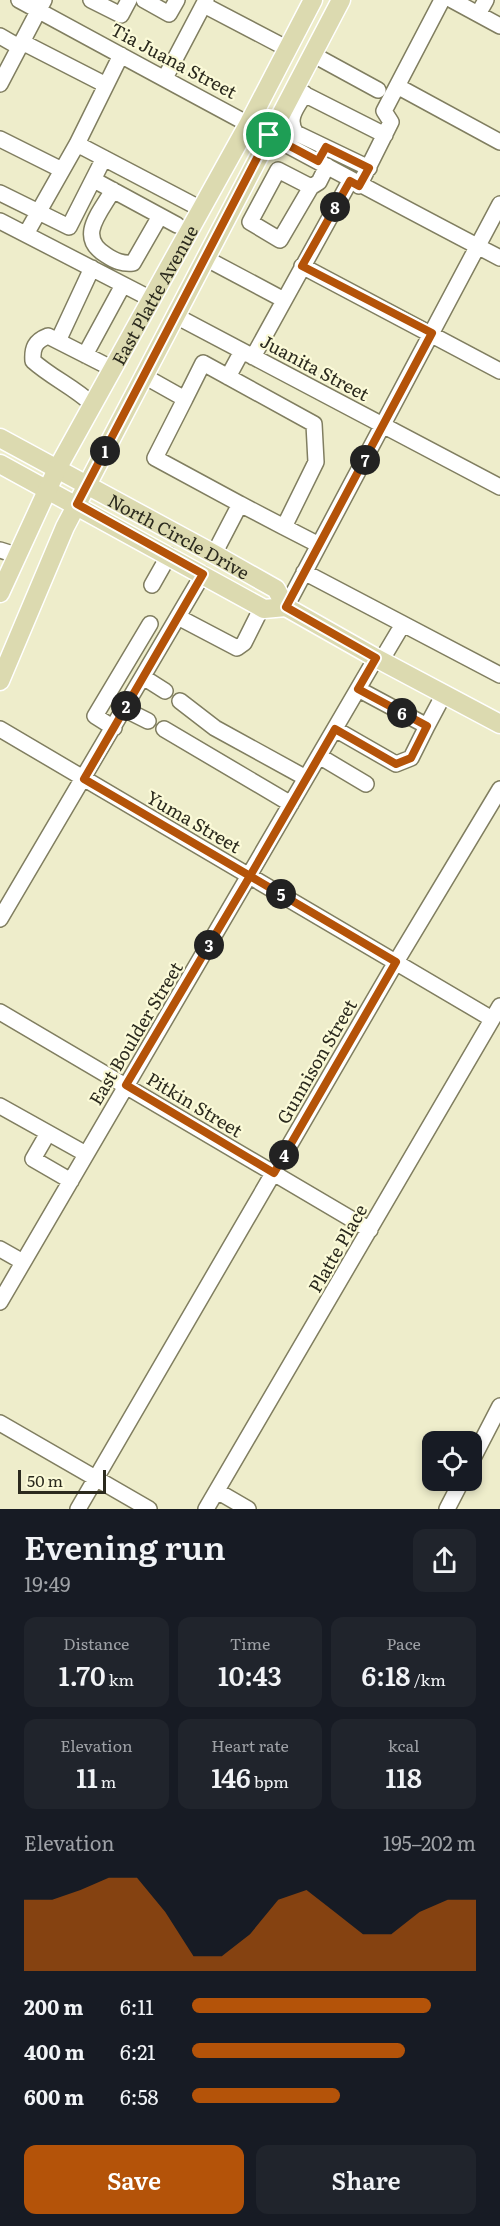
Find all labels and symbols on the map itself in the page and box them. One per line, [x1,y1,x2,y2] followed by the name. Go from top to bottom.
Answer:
[106,15,243,105] street label: Tia Juana Street
[243,109,294,160] pin
[320,192,350,222] pin: 8
[104,220,204,370] street label: East Platte Avenue
[256,327,375,407] street label: Juanita Street
[90,436,120,466] pin: 1
[350,445,380,475] pin: 7
[104,486,255,585] street label: North Circle Drive
[111,691,141,721] pin: 2
[387,698,417,728] pin: 6
[142,783,247,859] street label: Yuma Street
[266,879,296,909] pin: 5
[194,930,224,960] pin: 3
[81,956,189,1110] street label: East Boulder Street
[269,993,363,1128] street label: Gunnison Street
[142,1065,249,1144] street label: Pitkin Street
[269,1140,299,1170] pin: 4
[301,1199,373,1297] street label: Platte Place
[18,1467,106,1494] scale bar

